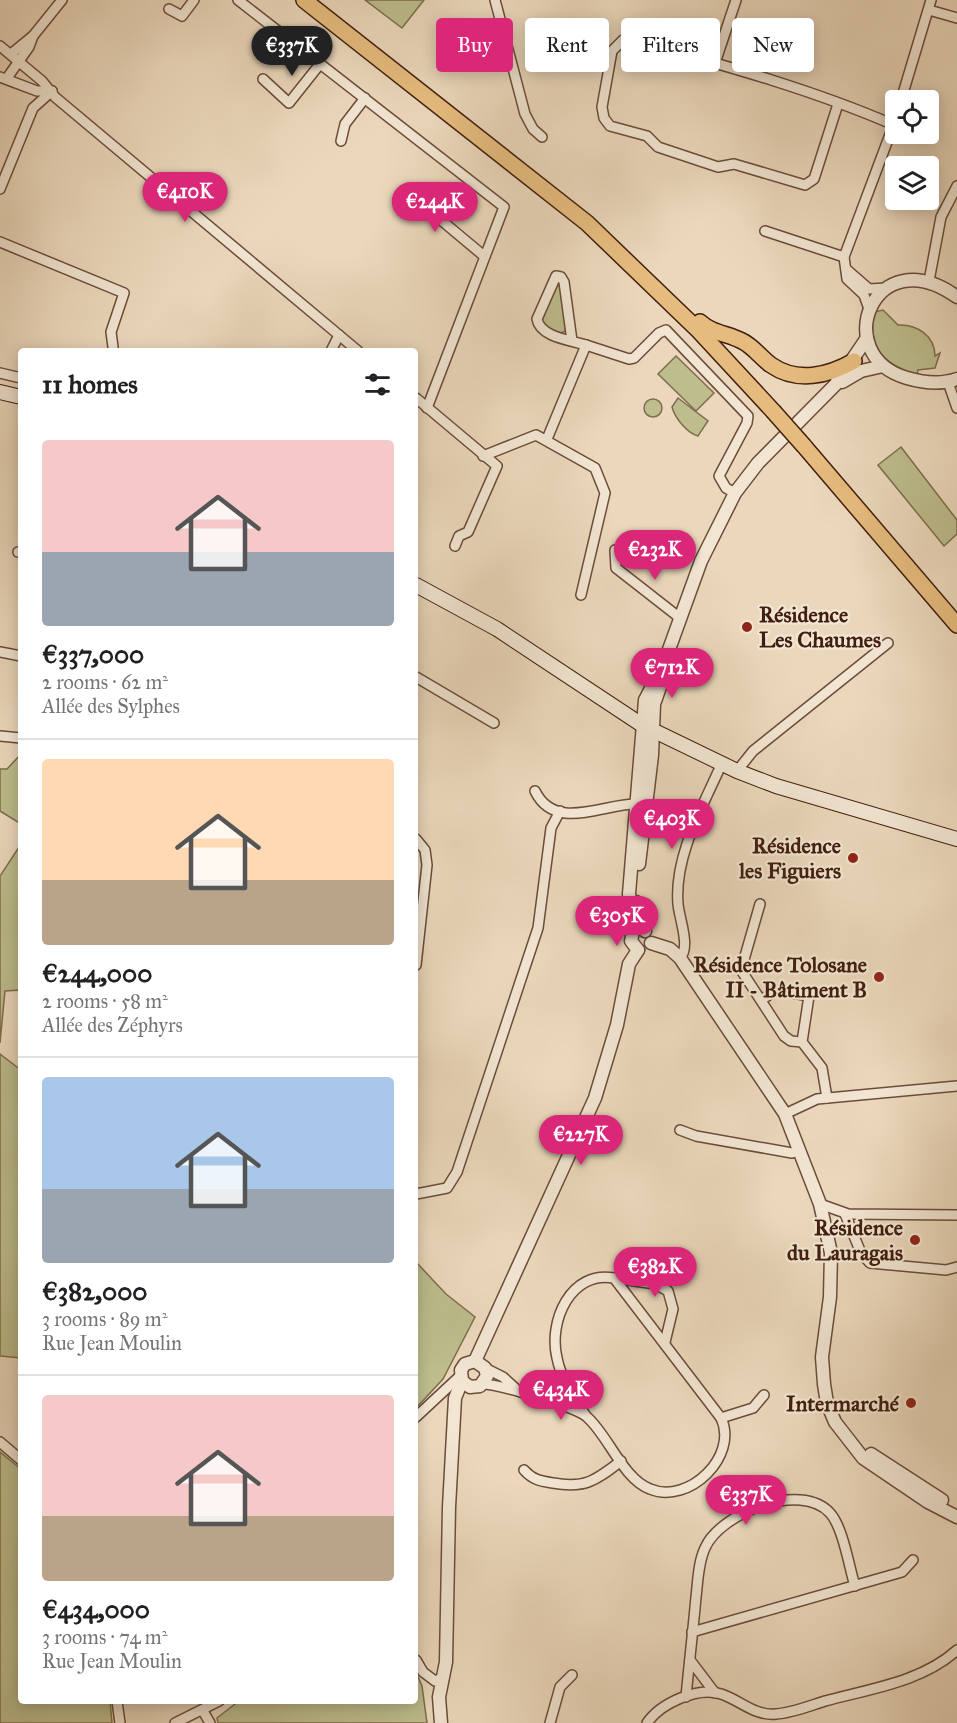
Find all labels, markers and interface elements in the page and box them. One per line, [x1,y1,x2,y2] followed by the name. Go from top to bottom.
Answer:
[436,18,513,72] chip: Buy
[525,18,609,72] chip: Rent
[621,18,720,72] chip: Filters
[732,18,814,72] chip: New
[250,26,334,77] pin: €337K
[266,33,319,57] text: €337K
[885,90,939,210] map controls
[885,90,939,144] button: locate
[885,156,939,210] button: layers
[143,172,227,223] pin: €410K
[157,179,213,203] text: €410K
[393,182,477,233] pin: €244K
[406,189,464,213] text: €244K
[42,368,138,400] text: 11 homes
[361,368,394,401] icon: filters
[164,479,272,587] icon: home
[613,530,697,581] pin: €232K
[628,537,682,561] text: €232K
[759,601,881,653] place label: Résidence Les Chaumes
[740,620,754,634] marker: Résidence Les Chaumes
[42,638,144,670] text: €337,000
[630,648,714,699] pin: €712K
[645,655,699,679] text: €712K
[42,670,168,694] text: 2 rooms · 62 m²
[42,694,180,718] text: Allée des Sylphes
[164,798,272,906] icon: home
[630,799,714,850] pin: €403K
[643,806,701,830] text: €403K
[738,832,841,884] place label: Résidence les Figuiers
[846,851,860,865] marker: Résidence les Figuiers
[575,896,659,947] pin: €305K
[589,903,645,927] text: €305K
[693,951,867,1003] place label: Résidence Tolosane II - Bâtiment B
[42,957,152,989] text: €244,000
[872,970,886,984] marker: Résidence Tolosane II - Bâtiment B
[42,989,168,1013] text: 2 rooms · 58 m²
[42,1013,183,1037] text: Allée des Zéphyrs
[539,1115,623,1166] pin: €227K
[164,1116,272,1224] icon: home
[553,1122,609,1146] text: €227K
[787,1214,903,1266] place label: Résidence du Lauragais
[908,1233,922,1247] marker: Résidence du Lauragais
[613,1247,697,1298] pin: €382K
[628,1254,682,1278] text: €382K
[42,1275,147,1307] text: €382,000
[42,1307,167,1331] text: 3 rooms · 89 m²
[42,1331,182,1355] text: Rue Jean Moulin
[519,1370,603,1421] pin: €434K
[533,1377,589,1401] text: €434K
[786,1390,900,1417] place label: Intermarché
[904,1396,918,1410] marker: Intermarché
[164,1434,272,1542] icon: home
[704,1475,788,1526] pin: €337K
[720,1482,773,1506] text: €337K
[42,1593,150,1625] text: €434,000
[42,1625,167,1649] text: 3 rooms · 74 m²
[42,1649,182,1673] text: Rue Jean Moulin

